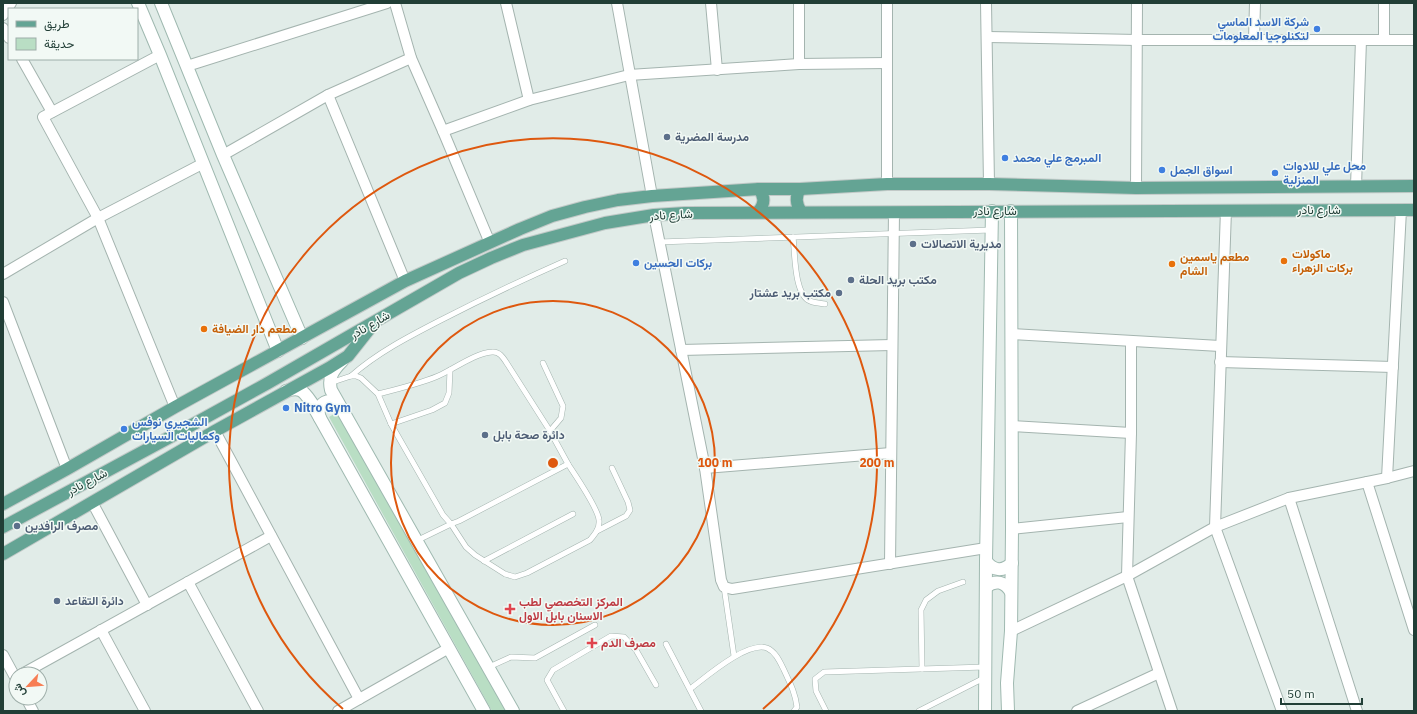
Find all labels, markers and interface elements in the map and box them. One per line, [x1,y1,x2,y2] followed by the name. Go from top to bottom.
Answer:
[8,8,138,60] legend
[1213,14,1309,44] place label: شركة الاسد الماسي لتكنلوجيا المعلومات
[44,16,70,32] text: طريق
[1312,24,1322,34] marker: شركة الاسد الماسي لتكنلوجيا المعلومات
[44,36,74,51] text: حديقة
[675,129,750,145] place label: مدرسة المضرية
[662,132,672,142] marker: مدرسة المضرية
[1013,150,1101,168] place label: المبرمج علي محمد
[1000,153,1010,163] marker: المبرمج علي محمد
[1283,158,1366,188] place label: محل علي للادوات المنزلية
[1170,162,1233,178] place label: اسواق الجمل
[1157,165,1167,175] marker: اسواق الجمل
[1270,168,1280,178] marker: محل علي للادوات المنزلية
[1296,202,1341,219] street label: شارع نادر
[972,203,1017,220] street label: شارع نادر
[648,206,693,225] street label: شارع نادر
[921,236,1002,252] place label: مديرية الاتصالات
[908,239,918,249] marker: مديرية الاتصالات
[1292,246,1353,276] place label: ماكولات بركات الزهراء
[1180,249,1250,279] place label: مطعم ياسمين الشام
[644,255,713,271] place label: بركات الحسين
[1279,256,1289,266] marker: ماكولات بركات الزهراء
[631,258,641,268] marker: بركات الحسين
[1167,259,1177,269] marker: مطعم ياسمين الشام
[859,272,937,288] place label: مكتب بريد الحلة
[846,275,856,285] marker: مكتب بريد الحلة
[749,285,831,301] place label: مكتب بريد عشتار
[834,288,844,298] marker: مكتب بريد عشتار
[346,307,393,344] street label: شارع نادر
[212,321,297,337] place label: مطعم دار الضيافة
[199,324,209,334] marker: مطعم دار الضيافة
[294,400,351,415] place label: Nitro Gym
[281,403,291,413] marker: Nitro Gym
[132,414,220,444] place label: الشجيري نوفس وكماليات السيارات
[119,424,129,434] marker: الشجيري نوفس وكماليات السيارات
[493,427,565,443] place label: دائرة صحة بابل
[480,430,490,440] marker: دائرة صحة بابل
[697,455,733,470] text: 100 m
[859,455,895,470] text: 200 m
[546,456,560,470] centre of rings
[63,465,110,501] street label: شارع نادر
[25,518,99,534] place label: مصرف الرافدين
[12,521,22,531] marker: مصرف الرافدين
[65,593,124,609] place label: دائرة التقاعد
[519,594,623,624] place label: المركز التخصصي لطب الاسنان بابل الاول
[52,596,62,606] marker: دائرة التقاعد
[504,603,516,615] marker: المركز التخصصي لطب الاسنان بابل الاول
[601,635,656,651] place label: مصرف الدم
[586,637,598,649] marker: مصرف الدم
[8,666,48,706] north arrow
[1281,680,1362,706] scale bar
[10,681,28,699] text: ش
[1287,686,1315,701] text: 50 m

